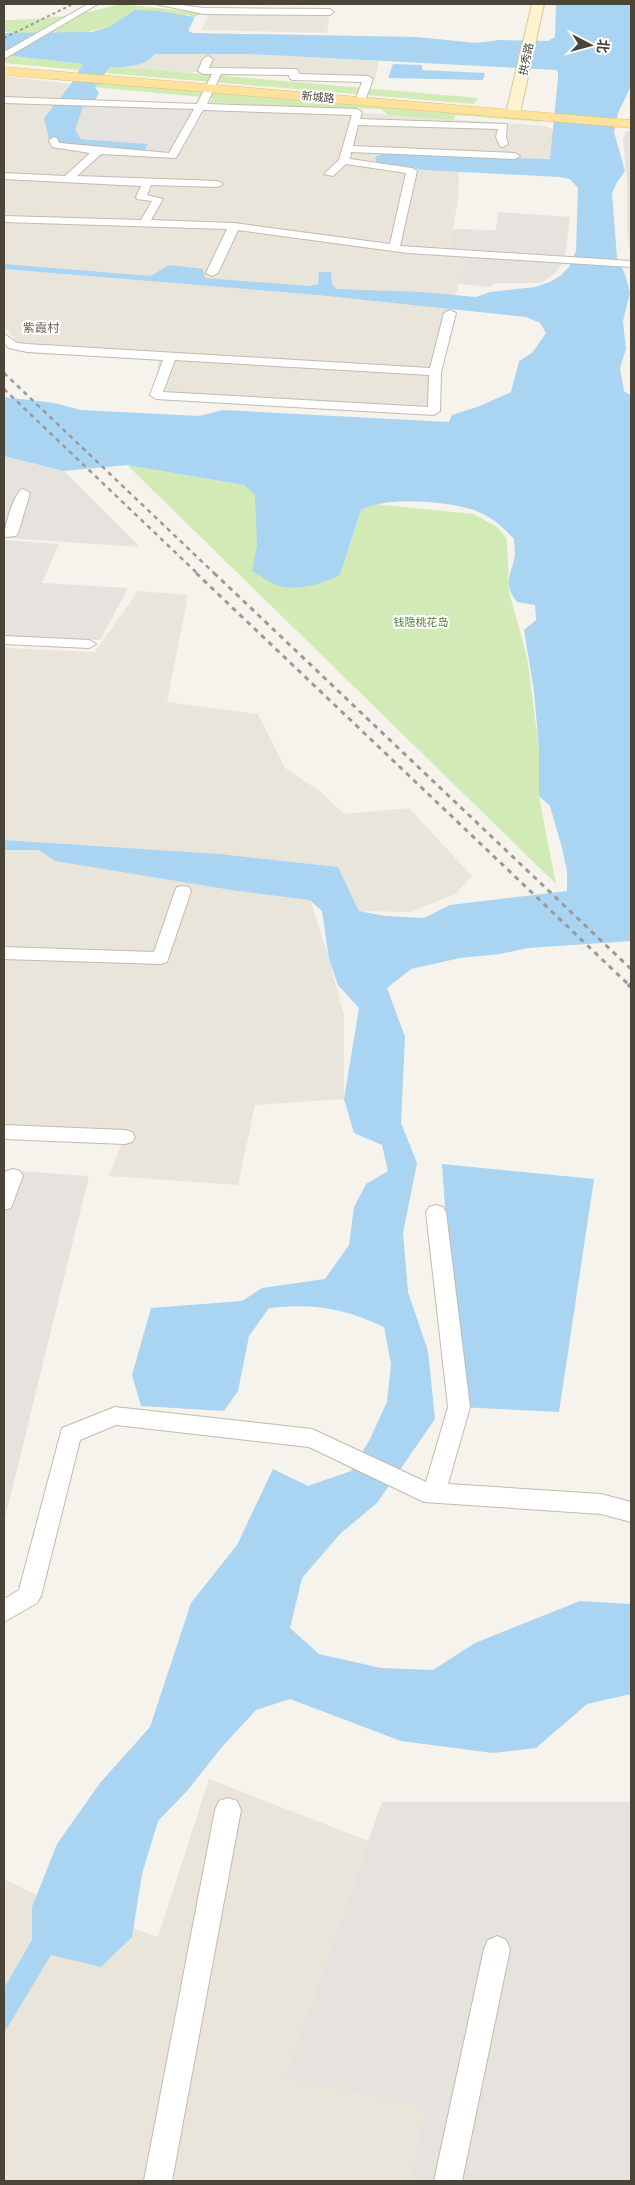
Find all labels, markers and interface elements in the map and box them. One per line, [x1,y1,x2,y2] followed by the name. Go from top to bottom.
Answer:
[565,20,615,70] north arrow
[593,38,612,54] text: 北
[517,42,536,77] street label: 拱秀路
[301,90,335,105] street label: 新城路
[23,321,60,335] district label: 紫霞村
[394,616,449,629] park label: 钱隐桃花岛

